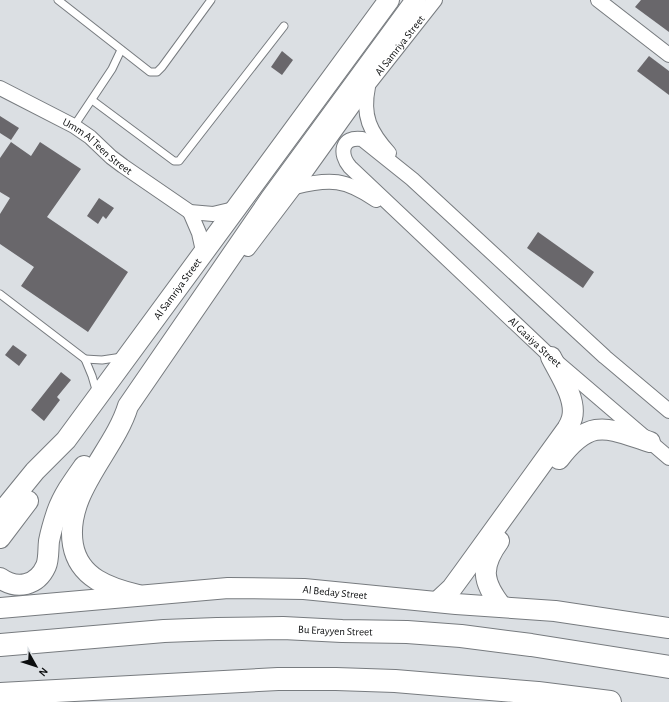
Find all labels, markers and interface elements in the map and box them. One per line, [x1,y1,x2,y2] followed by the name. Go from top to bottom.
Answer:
[372,13,427,77] street label: Al Samriya Street
[61,116,135,176] street label: Umm Al Teen Street
[151,256,203,321] street label: Al Samriya Street
[507,315,564,369] street label: Al Gaaiya Street
[302,583,368,601] street label: Al Beday Street
[298,623,373,637] street label: Bu Erayyen Street
[16,646,56,686] north arrow
[37,666,50,678] text: N

